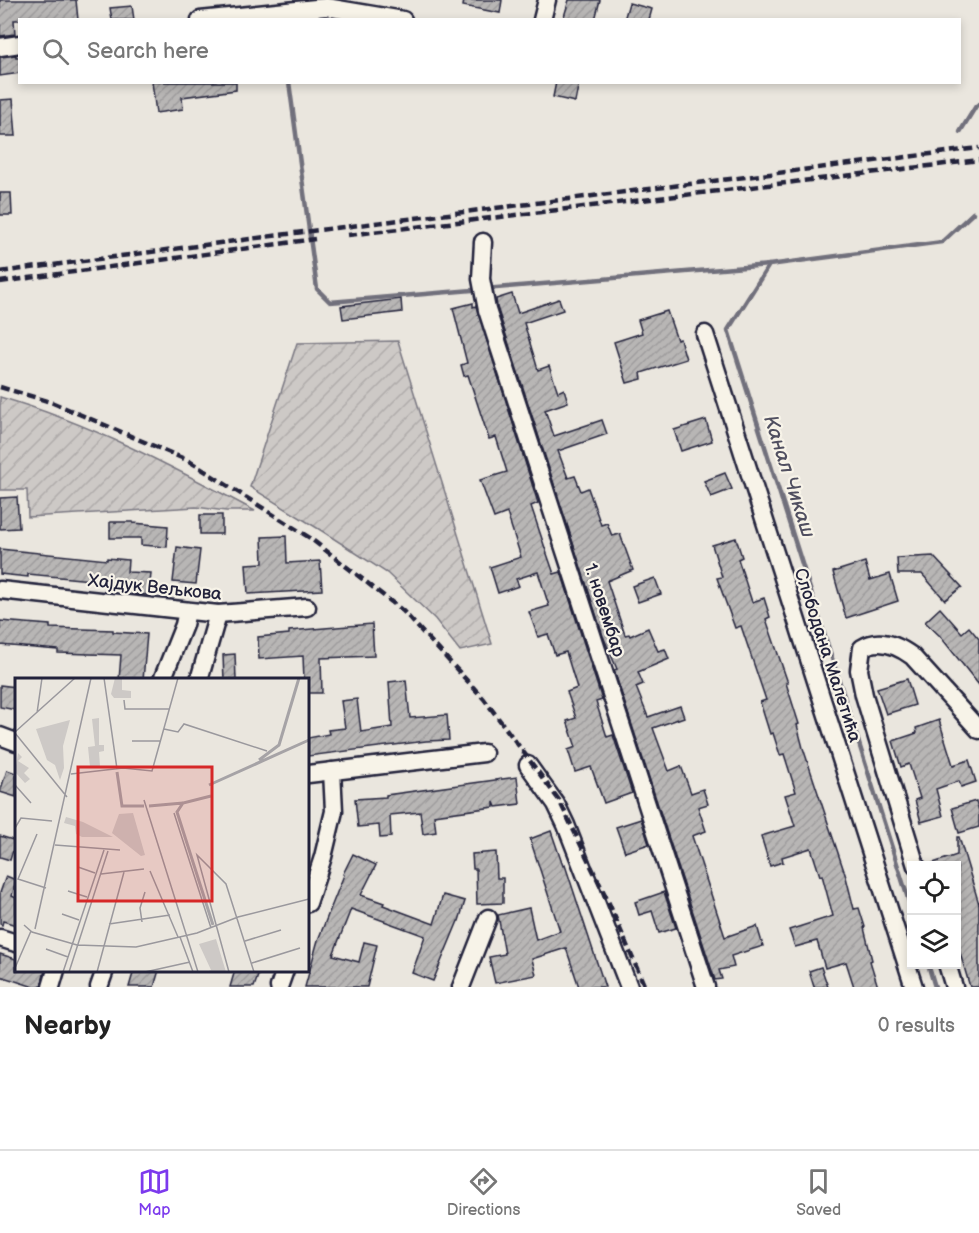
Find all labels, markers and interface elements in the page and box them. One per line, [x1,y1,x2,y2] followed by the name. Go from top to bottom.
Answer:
[18,18,961,84] search box
[39,35,72,68] icon: search
[87,38,209,65] text: Search here
[758,412,820,541] water label: Канал Чикаш
[580,561,629,659] street label: 1. новембар
[789,565,866,745] street label: Слободана Малетића
[87,570,223,605] street label: Хајдук Вељкова
[15,678,309,972] inset map
[907,861,961,969] map controls
[907,861,961,915] button: locate
[907,915,961,969] button: layers
[24,1011,111,1042] text: Nearby
[878,1014,955,1038] text: 0 results
[138,1165,171,1220] tab: Map
[447,1165,520,1220] tab: Directions
[796,1165,841,1220] tab: Saved

